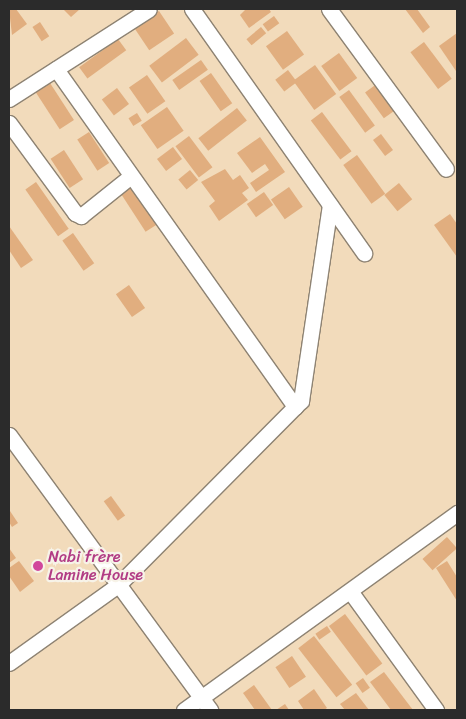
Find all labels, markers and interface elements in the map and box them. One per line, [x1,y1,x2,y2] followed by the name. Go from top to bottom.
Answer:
[48,547,144,585] place label: Nabi frère Lamine House
[32,560,44,572] marker: Nabi frère Lamine House

